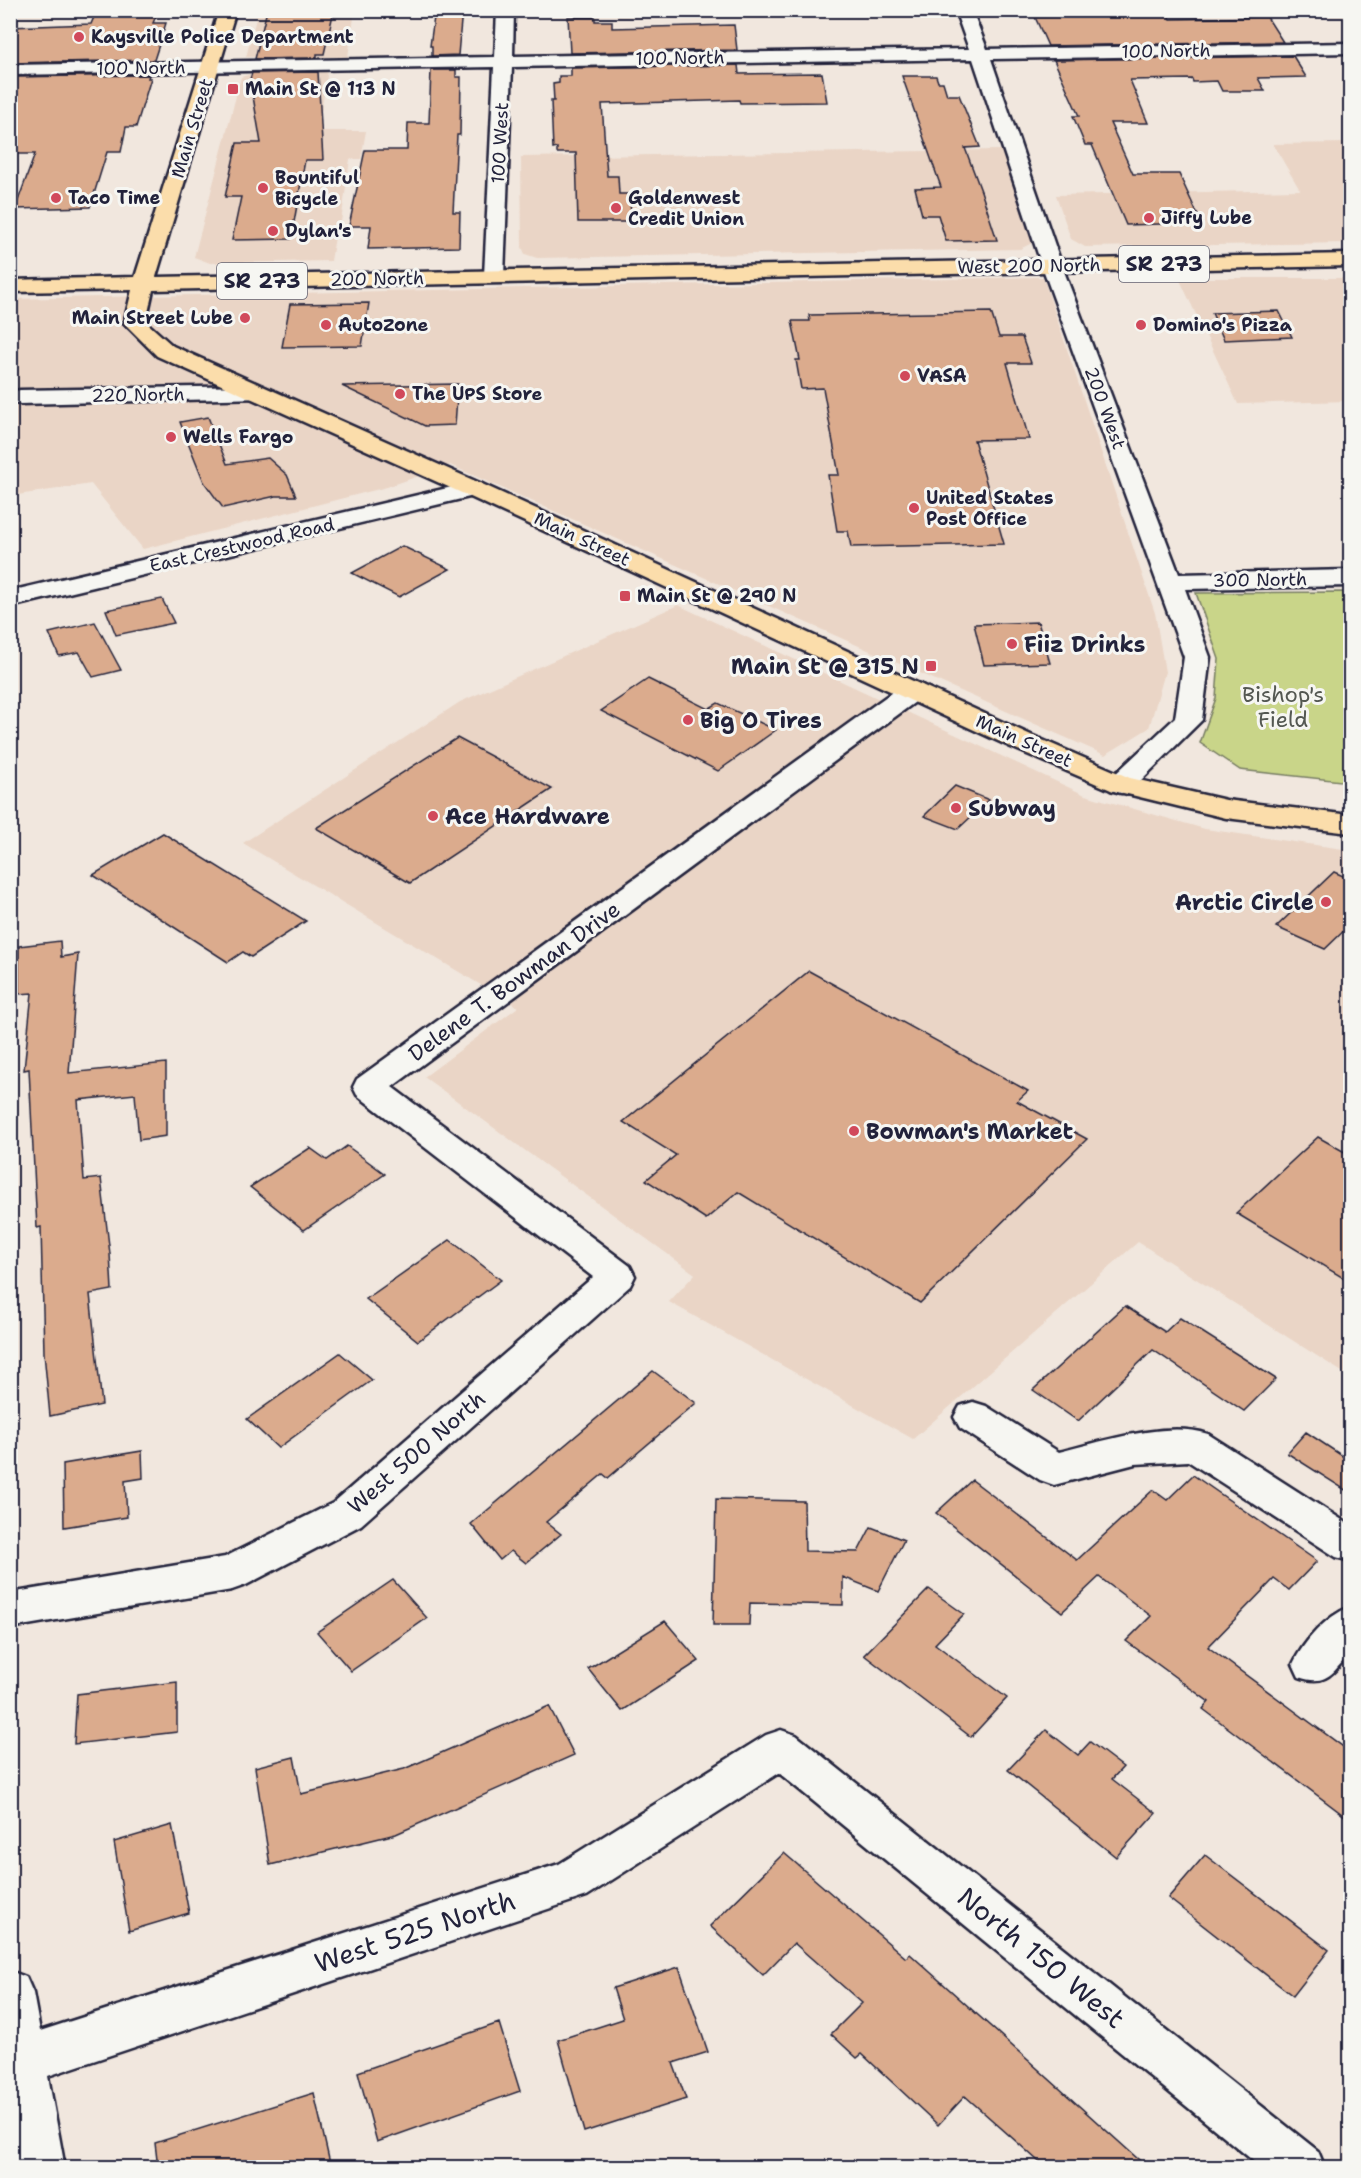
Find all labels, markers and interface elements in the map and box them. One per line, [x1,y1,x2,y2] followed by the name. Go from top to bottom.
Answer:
[91,25,354,49] place label: Kaysville Police Department
[72,30,86,44] marker: Kaysville Police Department
[1121,38,1211,64] street label: 100 North
[635,45,725,71] street label: 100 North
[96,55,186,81] street label: 100 North
[165,75,219,181] street label: Main Street
[245,77,396,101] place label: Main St @ 113 N
[226,82,240,96] marker: Main St @ 113 N
[486,102,514,184] street label: 100 West
[275,166,359,211] place label: Bountiful Bicycle
[256,181,270,195] marker: Bountiful Bicycle
[68,186,161,210] place label: Taco Time
[628,186,744,231] place label: Goldenwest Credit Union
[49,191,63,205] marker: Taco Time
[609,201,623,215] marker: Goldenwest Credit Union
[1161,206,1252,230] place label: Jiffy Lube
[1142,211,1156,225] marker: Jiffy Lube
[285,219,352,243] place label: Dylan's
[266,224,280,238] marker: Dylan's
[1119,246,1209,282] road number: SR 273
[957,253,1101,279] street label: West 200 North
[217,263,307,299] road number: SR 273
[330,266,424,292] street label: 200 North
[72,306,233,330] place label: Main Street Lube
[238,311,252,325] marker: Main Street Lube
[338,313,429,337] place label: AutoZone
[1153,313,1293,337] place label: Domino's Pizza
[319,318,333,332] marker: AutoZone
[1134,318,1148,332] marker: Domino's Pizza
[1079,363,1131,453] street label: 200 West
[917,364,967,388] place label: VASA
[898,369,912,383] marker: VASA
[91,382,185,408] street label: 220 North
[412,382,542,406] place label: The UPS Store
[393,387,407,401] marker: The UPS Store
[183,425,293,449] place label: Wells Fargo
[164,430,178,444] marker: Wells Fargo
[926,486,1053,531] place label: United States Post Office
[907,501,921,515] marker: United States Post Office
[530,506,634,572] street label: Main Street
[147,512,337,578] street label: East Crestwood Road
[1213,567,1307,593] street label: 300 North
[637,584,796,608] place label: Main St @ 290 N
[618,589,632,603] marker: Main St @ 290 N
[1024,630,1145,659] place label: Fiiz Drinks
[1005,637,1019,651] marker: Fiiz Drinks
[731,652,919,681] place label: Main St @ 315 N
[924,659,938,673] marker: Main St @ 315 N
[1242,680,1324,734] park label: Bishop's Field
[700,706,822,735] place label: Big O Tires
[972,709,1076,773] street label: Main Street
[681,713,695,727] marker: Big O Tires
[968,794,1056,823] place label: Subway
[949,801,963,815] marker: Subway
[445,802,610,831] place label: Ace Hardware
[426,809,440,823] marker: Ace Hardware
[1175,888,1314,917] place label: Arctic Circle
[403,895,626,1068] street label: Delene T. Bowman Drive
[1319,895,1333,909] marker: Arctic Circle
[866,1117,1074,1146] place label: Bowman's Market
[847,1124,861,1138] marker: Bowman's Market
[341,1384,491,1520] street label: West 500 North
[950,1879,1133,2037] street label: North 150 West
[310,1882,520,1981] street label: West 525 North

